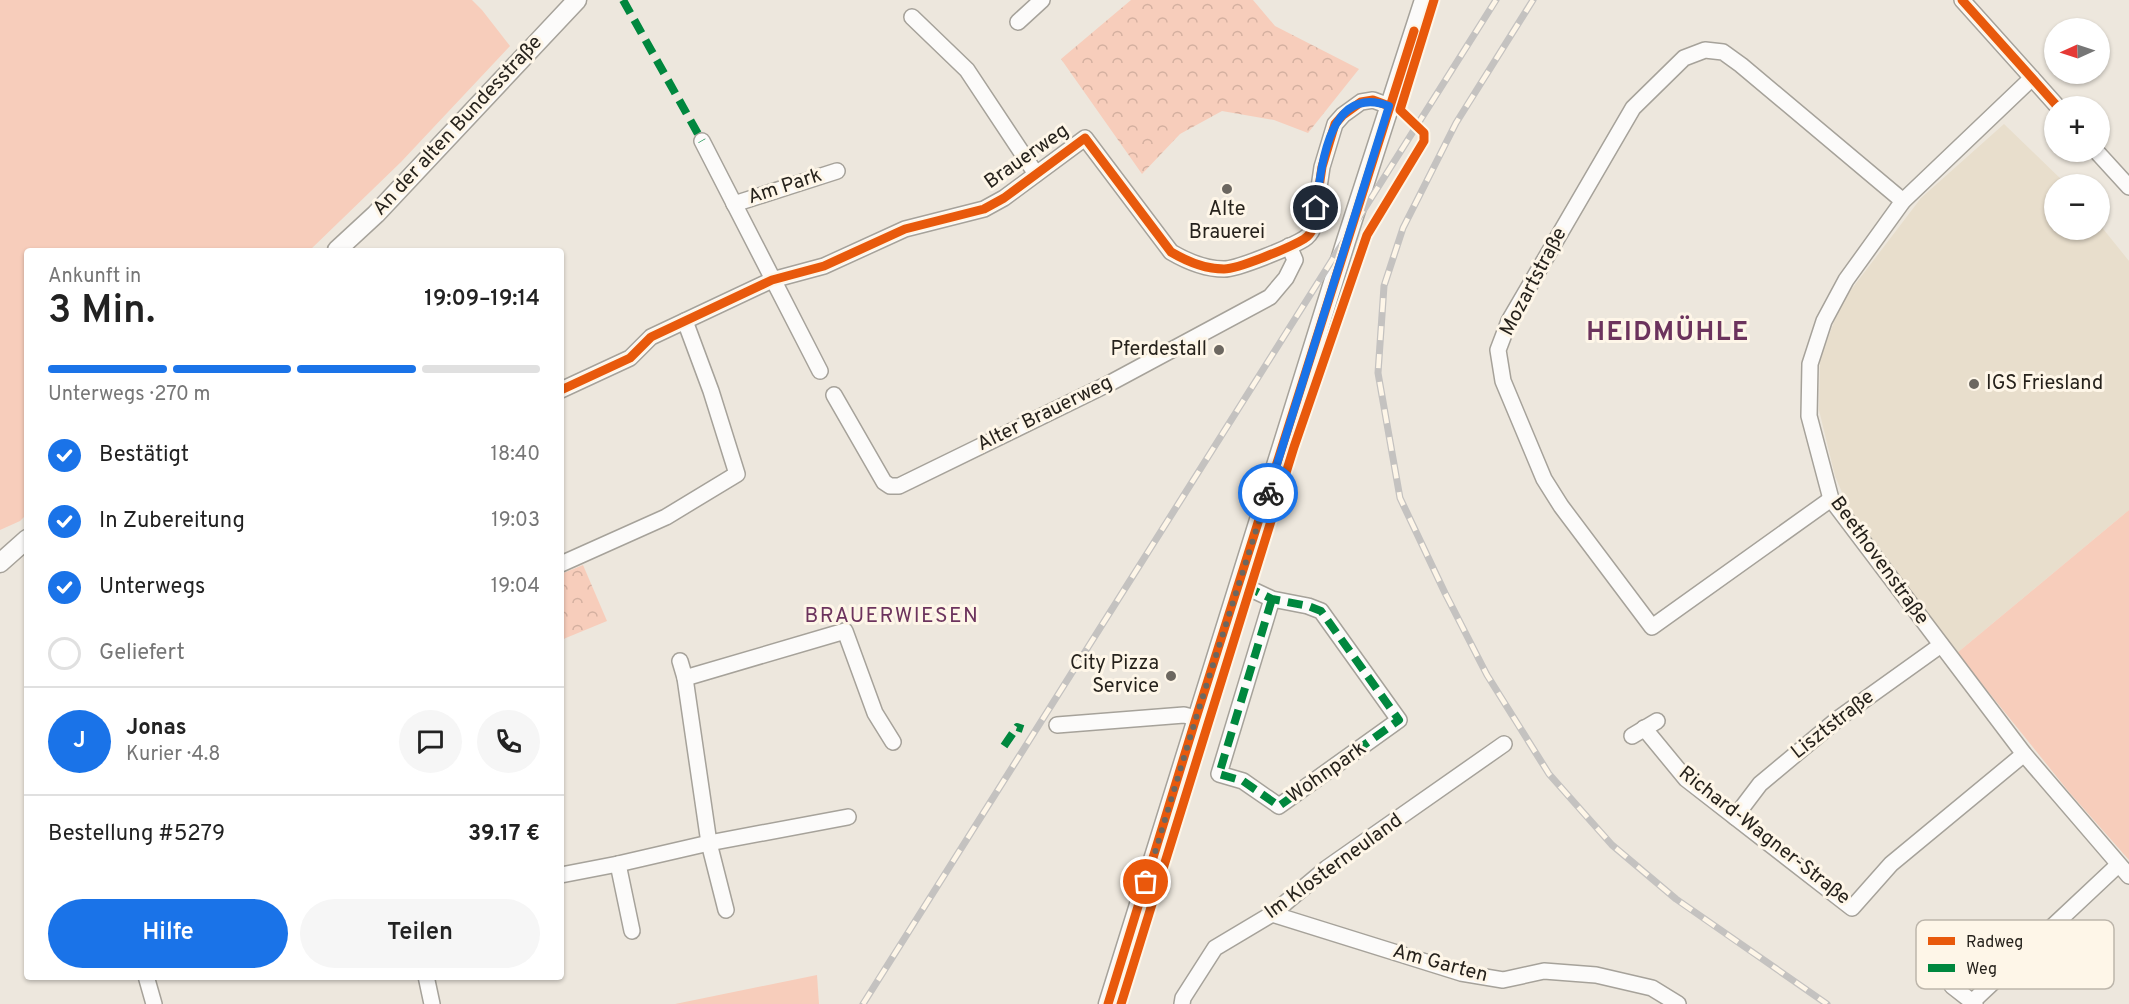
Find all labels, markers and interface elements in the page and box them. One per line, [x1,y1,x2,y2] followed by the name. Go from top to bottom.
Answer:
[2044,18,2110,84] north arrow
[2044,18,2110,240] map controls
[368,30,548,222] street label: An der alten Bundesstraße
[2044,96,2110,162] button: +
[980,118,1074,196] street label: Brauerweg
[745,163,825,211] street label: Am Park
[2044,174,2110,240] button: −
[1220,182,1234,196] marker: Alte Brauerei
[1290,182,1341,233] pin
[1299,191,1332,224] icon: home
[1189,197,1265,246] place label: Alte Brauerei
[1495,223,1573,341] street label: Mozartstraße
[48,264,141,290] text: Ankunft in
[424,286,540,313] text: 19:09–19:14
[48,288,155,337] text: 3 Min.
[1586,315,1750,350] district label: HEIDMÜHLE
[1111,337,1207,363] place label: Pferdestall
[1212,343,1226,357] marker: Pferdestall
[973,370,1117,458] street label: Alter Brauerweg
[1986,371,2103,397] place label: IGS Friesland
[1967,377,1981,391] marker: IGS Friesland
[48,382,211,408] text: Unterwegs · 270 m
[48,439,81,472] icon: check
[99,442,189,469] text: Bestätigt
[491,442,540,468] text: 18:40
[1238,463,1298,523] courier
[1252,477,1285,510] icon: bike
[1824,492,1934,630] street label: Beethovenstraße
[48,505,81,538] icon: check
[99,508,245,535] text: In Zubereitung
[491,508,540,534] text: 19:03
[48,571,81,604] icon: check
[99,574,205,601] text: Unterwegs
[491,574,540,600] text: 19:04
[805,603,979,630] district label: BRAUERWIESEN
[99,640,185,667] text: Geliefert
[1070,651,1159,700] place label: City Pizza Service
[1164,669,1178,683] marker: City Pizza Service
[1786,684,1880,766] street label: Lisztstraße
[399,710,462,773] button: chat
[477,710,540,773] button: phone
[126,715,187,742] text: Jonas
[73,728,86,755] text: J
[1282,736,1372,810] street label: Wohnpark
[126,742,221,768] text: Kurier · 4.8
[1673,761,1855,911] street label: Richard-Wagner-Straße
[1260,808,1408,926] street label: Im Klosterneuland
[48,821,225,848] text: Bestellung #5279
[468,821,540,848] text: 39.17 €
[1120,856,1171,907] pin
[1129,865,1162,898] icon: bag
[48,899,288,968] button: Hilfe
[300,899,540,968] button: Teilen
[1916,920,2114,989] legend
[1966,933,2023,953] text: Radweg
[1390,939,1490,989] street label: Am Garten
[1966,960,1997,980] text: Weg

